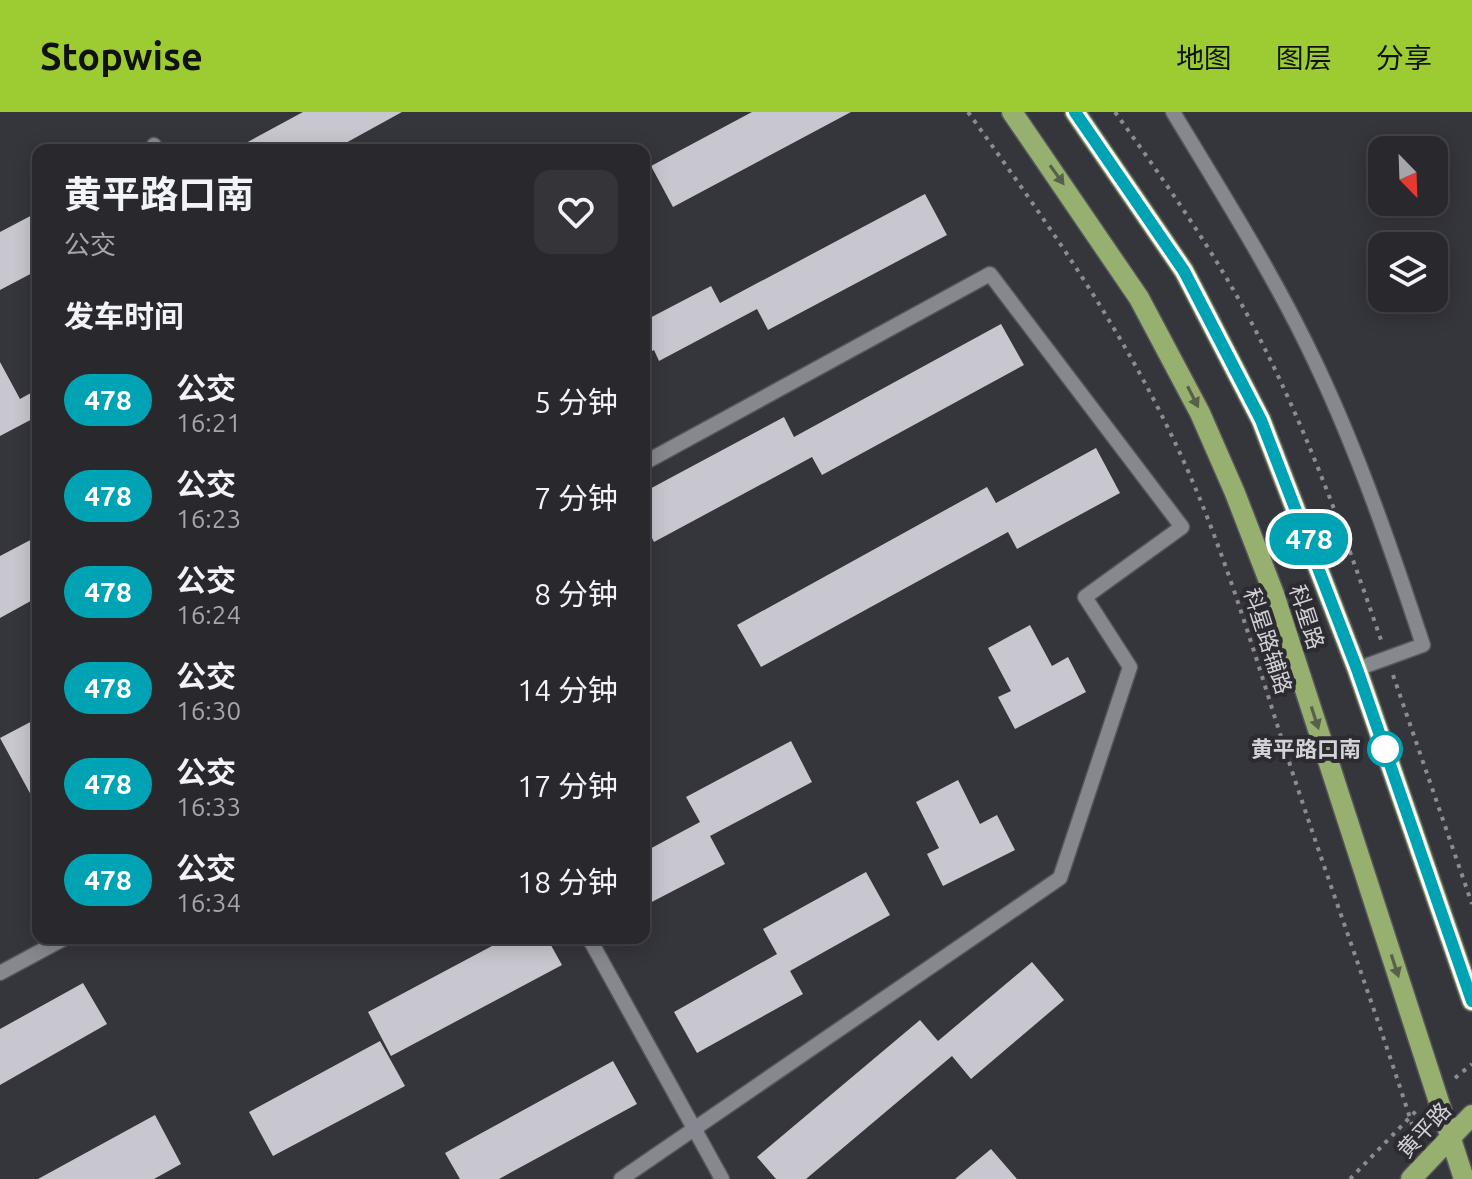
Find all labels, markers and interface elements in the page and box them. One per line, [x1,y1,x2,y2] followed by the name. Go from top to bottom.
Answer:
[40,35,203,77] text: Stopwise
[1176,42,1232,73] text: 地图
[1276,42,1332,73] text: 图层
[1376,42,1432,73] text: 分享
[1368,136,1448,216] north arrow
[1368,136,1448,312] map controls
[1049,165,1064,186] one-way arrow
[534,170,618,254] button: heart
[64,173,254,215] text: 黄平路口南
[64,230,116,259] text: 公交
[1368,232,1448,312] button: layers
[64,299,184,333] text: 发车时间
[176,371,236,405] text: 公交
[84,384,132,415] text: 478
[534,385,618,419] text: 5 分钟
[1186,386,1199,409] one-way arrow
[176,408,241,437] text: 16:21
[176,467,236,501] text: 公交
[84,480,132,511] text: 478
[534,481,618,515] text: 7 分钟
[176,504,241,533] text: 16:23
[1263,513,1355,565] line badge: 478
[1285,523,1333,554] text: 478
[176,563,236,597] text: 公交
[84,576,132,607] text: 478
[534,577,618,611] text: 8 分钟
[1285,582,1330,652] street label: 科星路
[1240,585,1297,697] street label: 科星路辅路
[176,600,241,629] text: 16:24
[176,659,236,693] text: 公交
[84,672,132,703] text: 478
[517,673,618,707] text: 14 分钟
[176,696,241,725] text: 16:30
[1309,707,1321,731] one-way arrow
[1368,732,1402,766] marker: 黄平路口南
[1251,736,1361,761] place label: 黄平路口南
[176,755,236,789] text: 公交
[84,768,132,799] text: 478
[517,769,618,803] text: 17 分钟
[176,792,241,821] text: 16:33
[176,851,236,885] text: 公交
[84,864,132,895] text: 478
[517,865,618,899] text: 18 分钟
[176,888,241,917] text: 16:34
[1389,954,1401,978] one-way arrow
[1392,1097,1455,1162] street label: 黄平路

